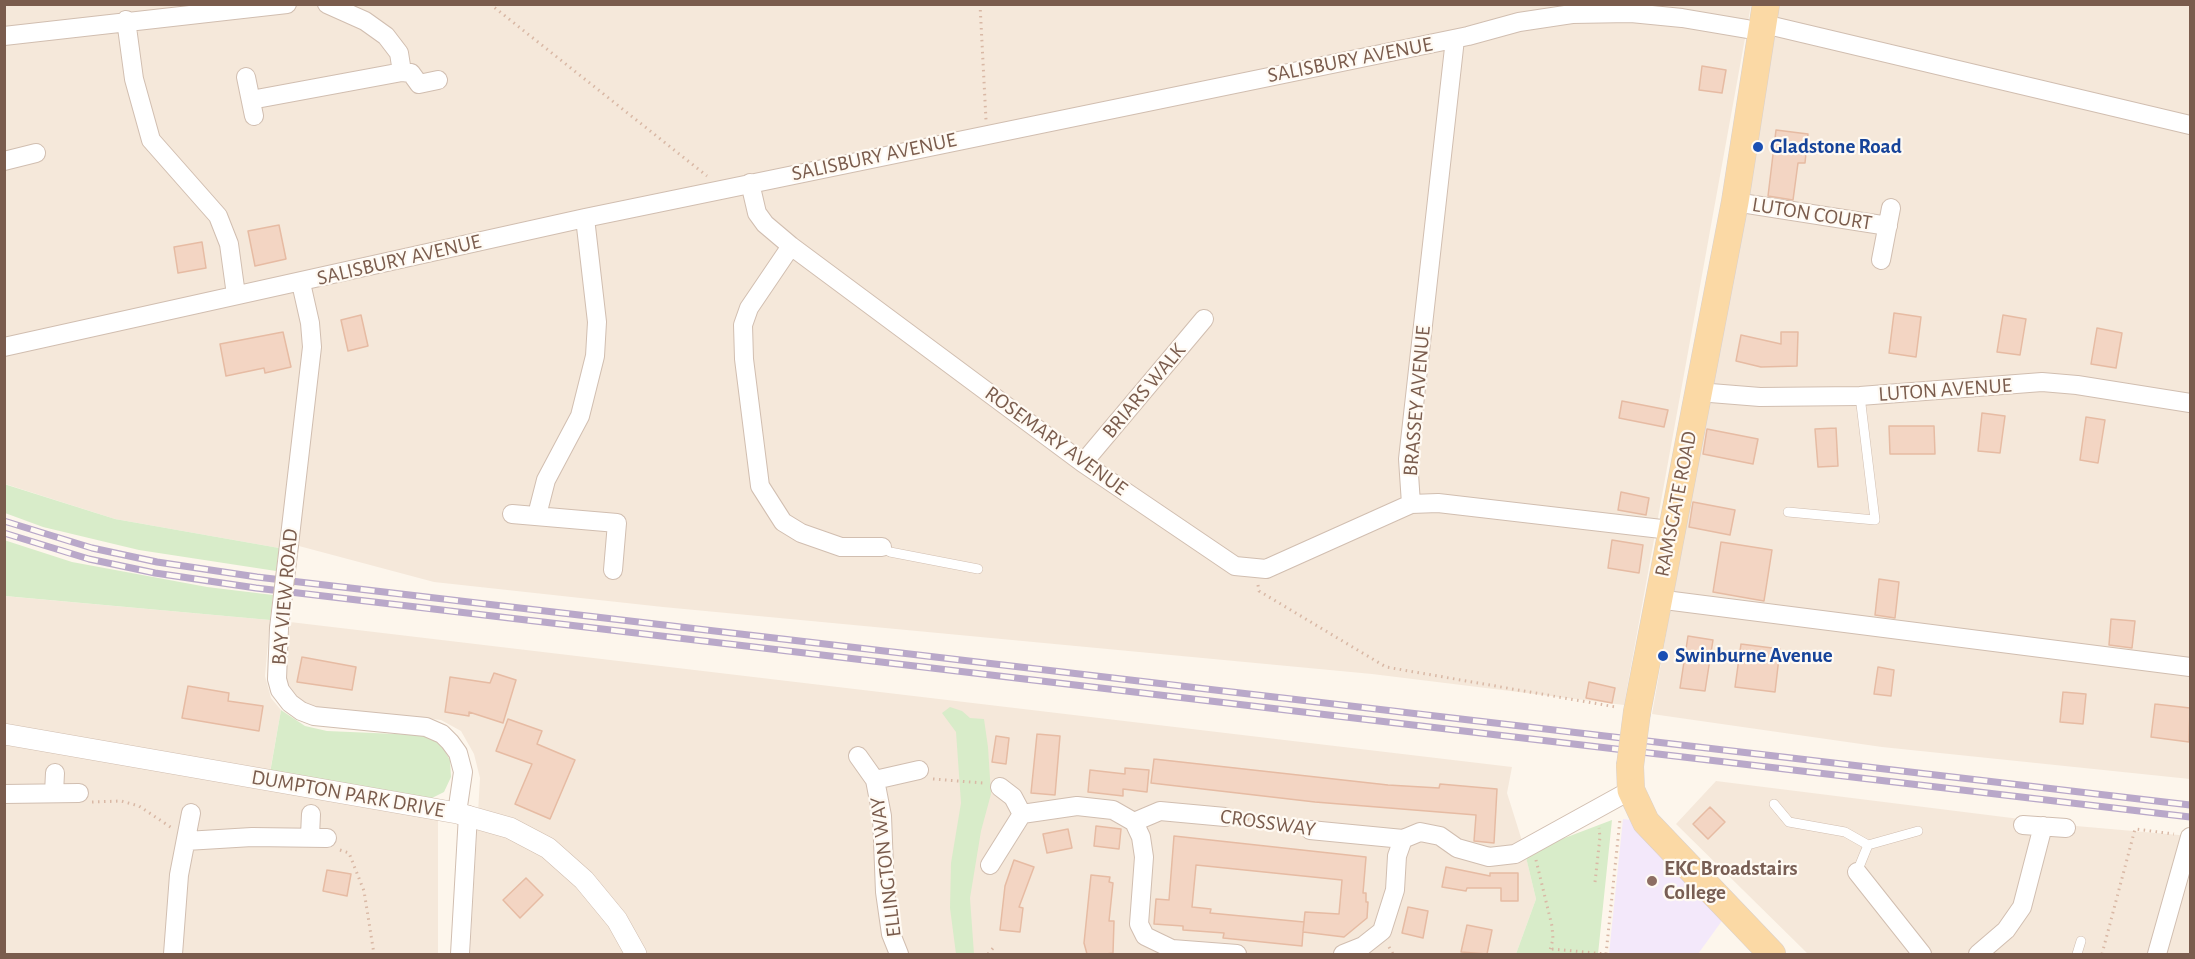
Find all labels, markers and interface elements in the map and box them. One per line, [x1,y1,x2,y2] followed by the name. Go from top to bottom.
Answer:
[1265,32,1435,88] street label: SALISBURY AVENUE
[789,127,959,187] street label: SALISBURY AVENUE
[1770,134,1902,160] place label: Gladstone Road
[1751,140,1765,154] marker: Gladstone Road
[1750,192,1874,236] street label: LUTON COURT
[315,229,483,291] street label: SALISBURY AVENUE
[1398,325,1436,477] street label: BRASSEY AVENUE
[1097,338,1191,444] street label: BRIARS WALK
[1877,373,2013,407] street label: LUTON AVENUE
[980,381,1132,501] street label: ROSEMARY AVENUE
[1650,429,1702,579] street label: RAMSGATE ROAD
[266,528,304,666] street label: BAY VIEW ROAD
[1675,643,1833,669] place label: Swinburne Avenue
[1656,649,1670,663] marker: Swinburne Avenue
[249,765,447,823] street label: DUMPTON PARK DRIVE
[865,796,907,938] street label: ELLINGTON WAY
[1219,804,1317,842] street label: CROSSWAY
[1664,856,1798,906] place label: EKC Broadstairs College
[1645,874,1659,888] marker: EKC Broadstairs College

